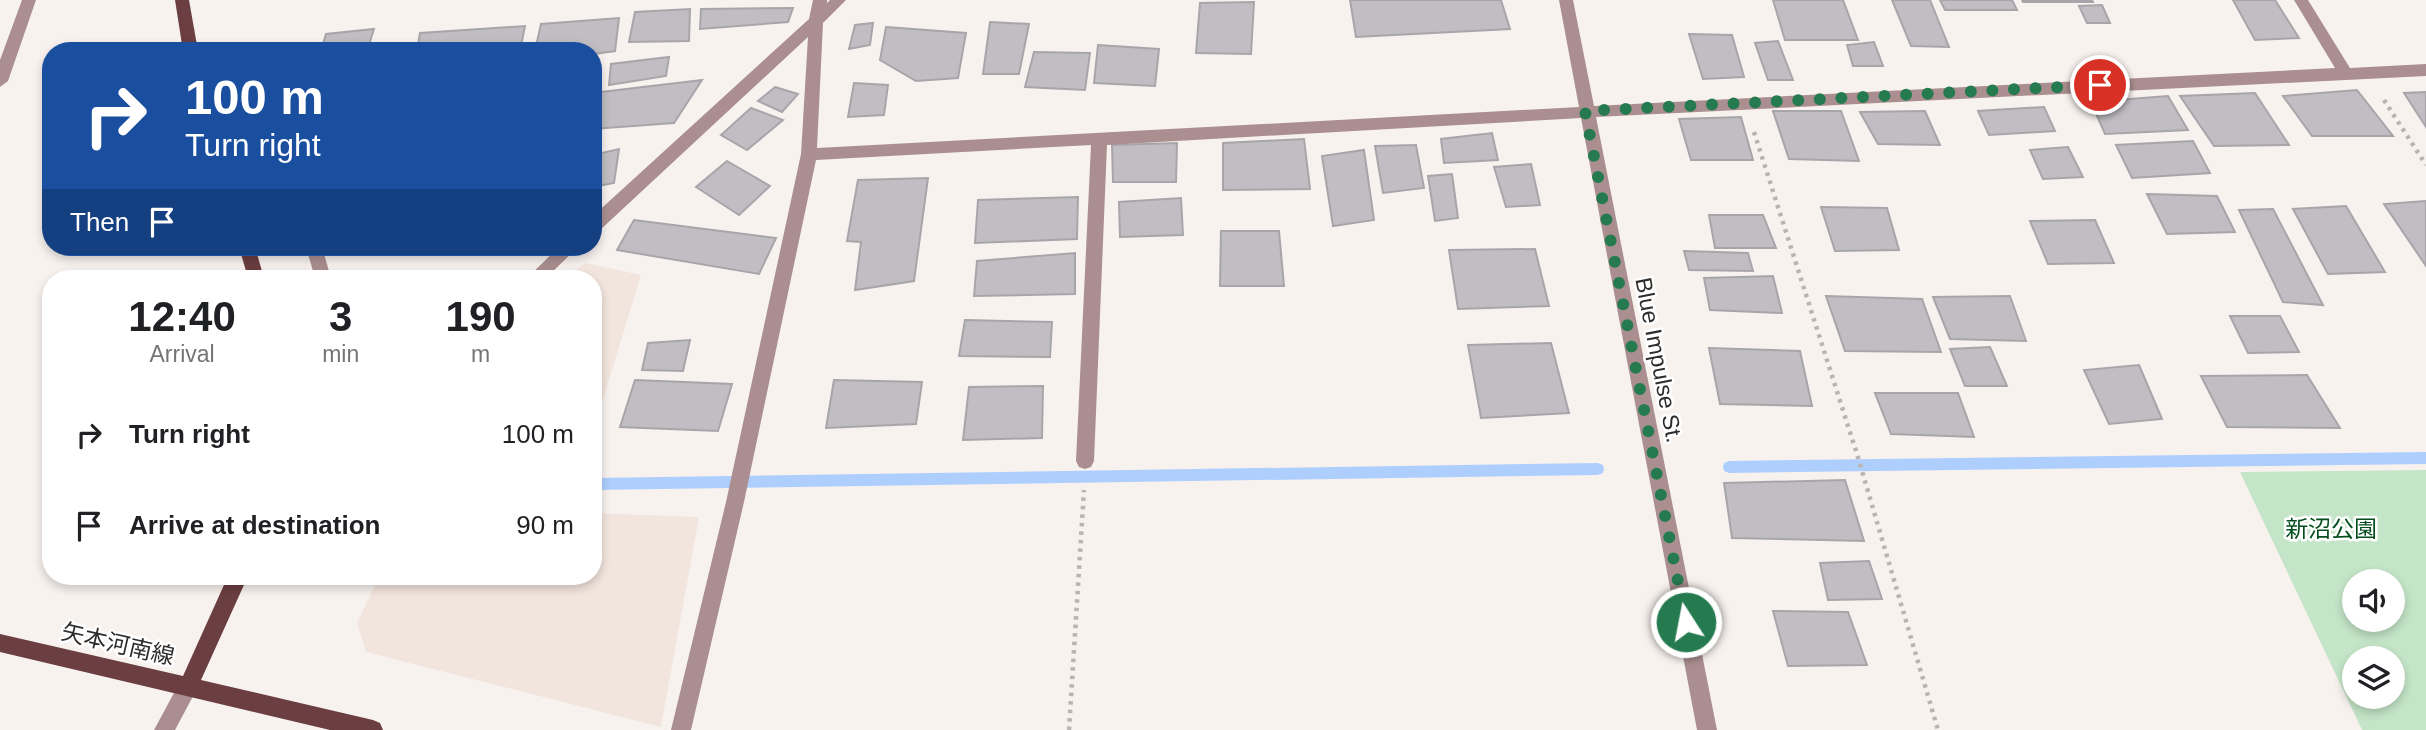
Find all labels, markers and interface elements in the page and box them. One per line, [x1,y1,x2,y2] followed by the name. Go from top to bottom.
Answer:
[2070,55,2130,115] pin
[2081,66,2119,104] icon: arrive
[70,70,161,161] icon: right
[185,70,324,124] text: 100 m
[185,127,321,163] text: Turn right
[143,203,181,241] icon: arrive
[70,207,129,237] text: Then
[1630,275,1688,445] street label: Blue Impulse St.
[128,293,236,340] text: 12:40
[329,293,352,340] text: 3
[446,293,516,340] text: 190
[149,341,215,367] text: Arrival
[322,341,359,367] text: min
[471,341,490,367] text: m
[70,416,108,454] icon: right
[129,419,250,449] text: Turn right
[502,419,574,449] text: 100 m
[70,507,108,545] icon: arrive
[129,510,380,540] text: Arrive at destination
[516,510,574,540] text: 90 m
[2285,516,2377,542] park label: 新沼公園
[2342,569,2405,709] map controls
[2342,569,2405,632] button: sound
[1649,585,1723,659] position arrow
[59,618,177,670] street label: 矢本河南線
[2342,646,2405,709] button: layers

